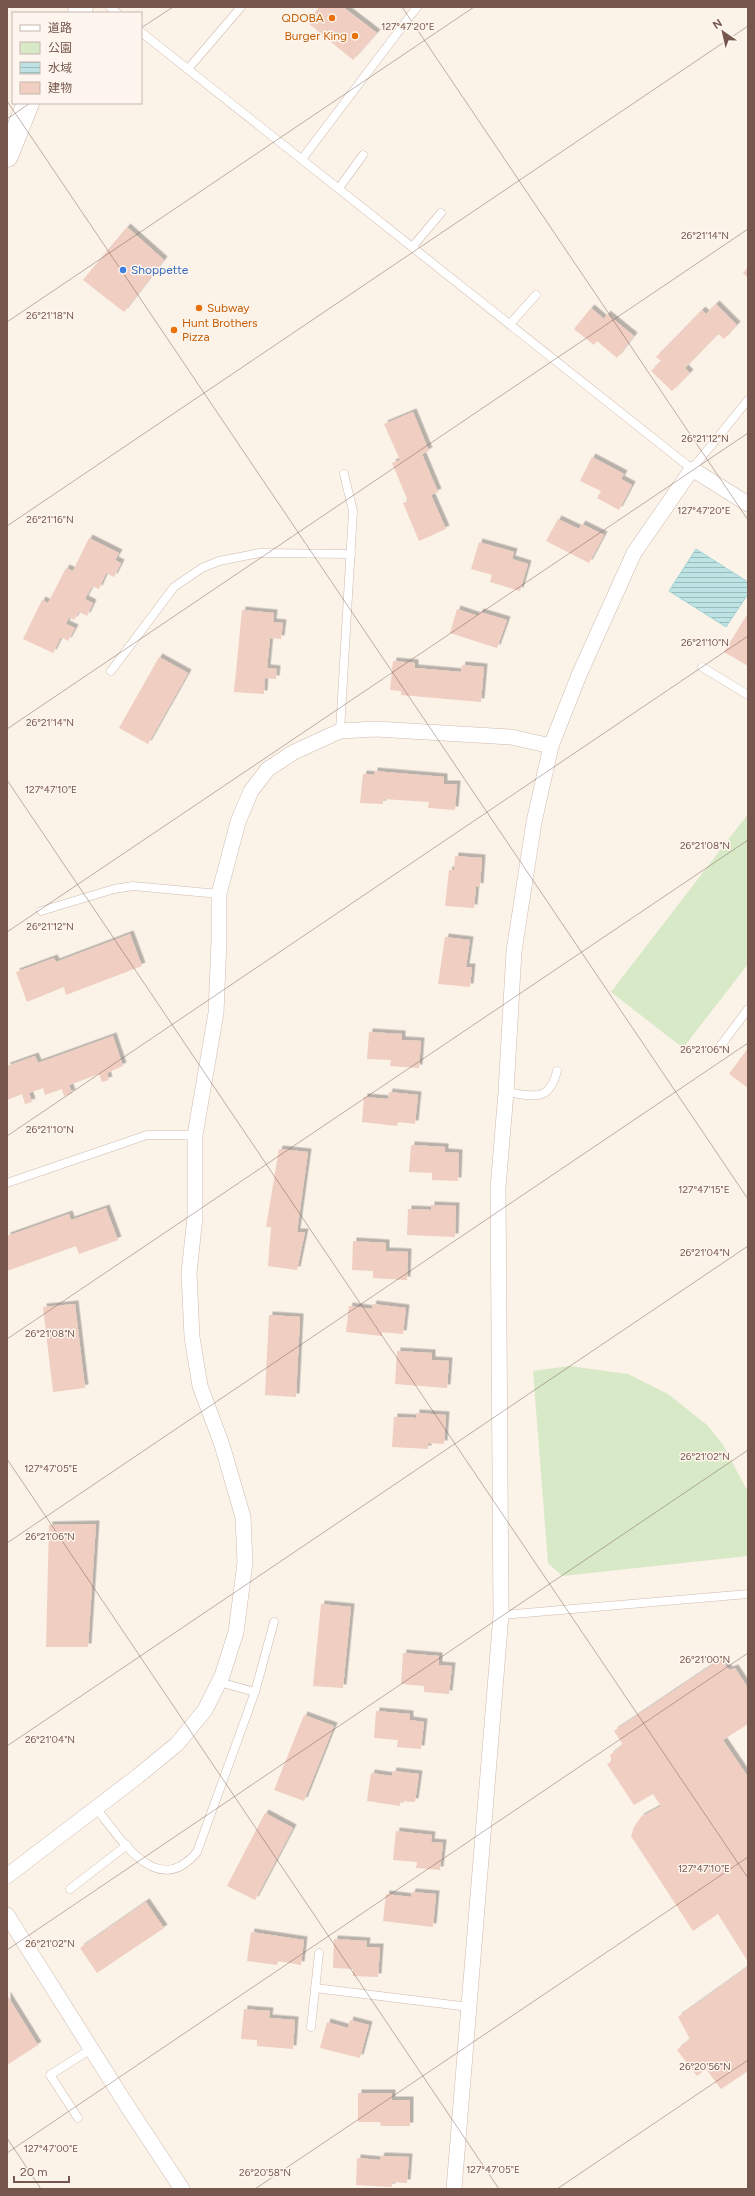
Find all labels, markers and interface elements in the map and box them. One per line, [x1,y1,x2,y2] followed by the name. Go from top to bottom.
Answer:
[282,11,324,25] place label: QDOBA
[12,12,142,104] legend
[703,12,743,52] north arrow
[327,13,337,23] marker: QDOBA
[711,16,725,32] text: N
[381,20,435,33] text: 127°47'20"E
[48,21,72,35] text: 道路
[284,29,347,43] place label: Burger King
[350,31,360,41] marker: Burger King
[48,41,72,55] text: 公園
[48,61,72,75] text: 水域
[48,81,72,95] text: 建物
[681,229,729,242] text: 26°21'14"N
[131,263,189,277] place label: Shoppette
[118,265,128,275] marker: Shoppette
[207,301,250,315] place label: Subway
[194,303,204,313] marker: Subway
[26,309,74,322] text: 26°21'18"N
[182,316,258,344] place label: Hunt Brothers Pizza
[169,325,179,335] marker: Hunt Brothers Pizza
[681,432,729,445] text: 26°21'12"N
[677,504,731,517] text: 127°47'20"E
[26,513,74,526] text: 26°21'16"N
[681,636,729,649] text: 26°21'10"N
[26,716,74,729] text: 26°21'14"N
[25,783,77,796] text: 127°47'10"E
[680,839,730,852] text: 26°21'08"N
[26,920,74,933] text: 26°21'12"N
[680,1043,730,1056] text: 26°21'06"N
[26,1123,74,1136] text: 26°21'10"N
[678,1183,730,1196] text: 127°47'15"E
[680,1246,730,1259] text: 26°21'04"N
[25,1327,75,1340] text: 26°21'08"N
[680,1450,730,1463] text: 26°21'02"N
[24,1462,78,1475] text: 127°47'05"E
[25,1530,75,1543] text: 26°21'06"N
[680,1653,730,1666] text: 26°21'00"N
[25,1733,75,1746] text: 26°21'04"N
[678,1862,730,1875] text: 127°47'10"E
[25,1937,75,1950] text: 26°21'02"N
[679,2060,731,2073] text: 26°20'56"N
[24,2142,78,2155] text: 127°47'00"E
[14,2158,69,2184] scale bar
[466,2163,520,2176] text: 127°47'05"E
[20,2165,48,2179] text: 20 m
[239,2166,291,2179] text: 26°20'58"N

